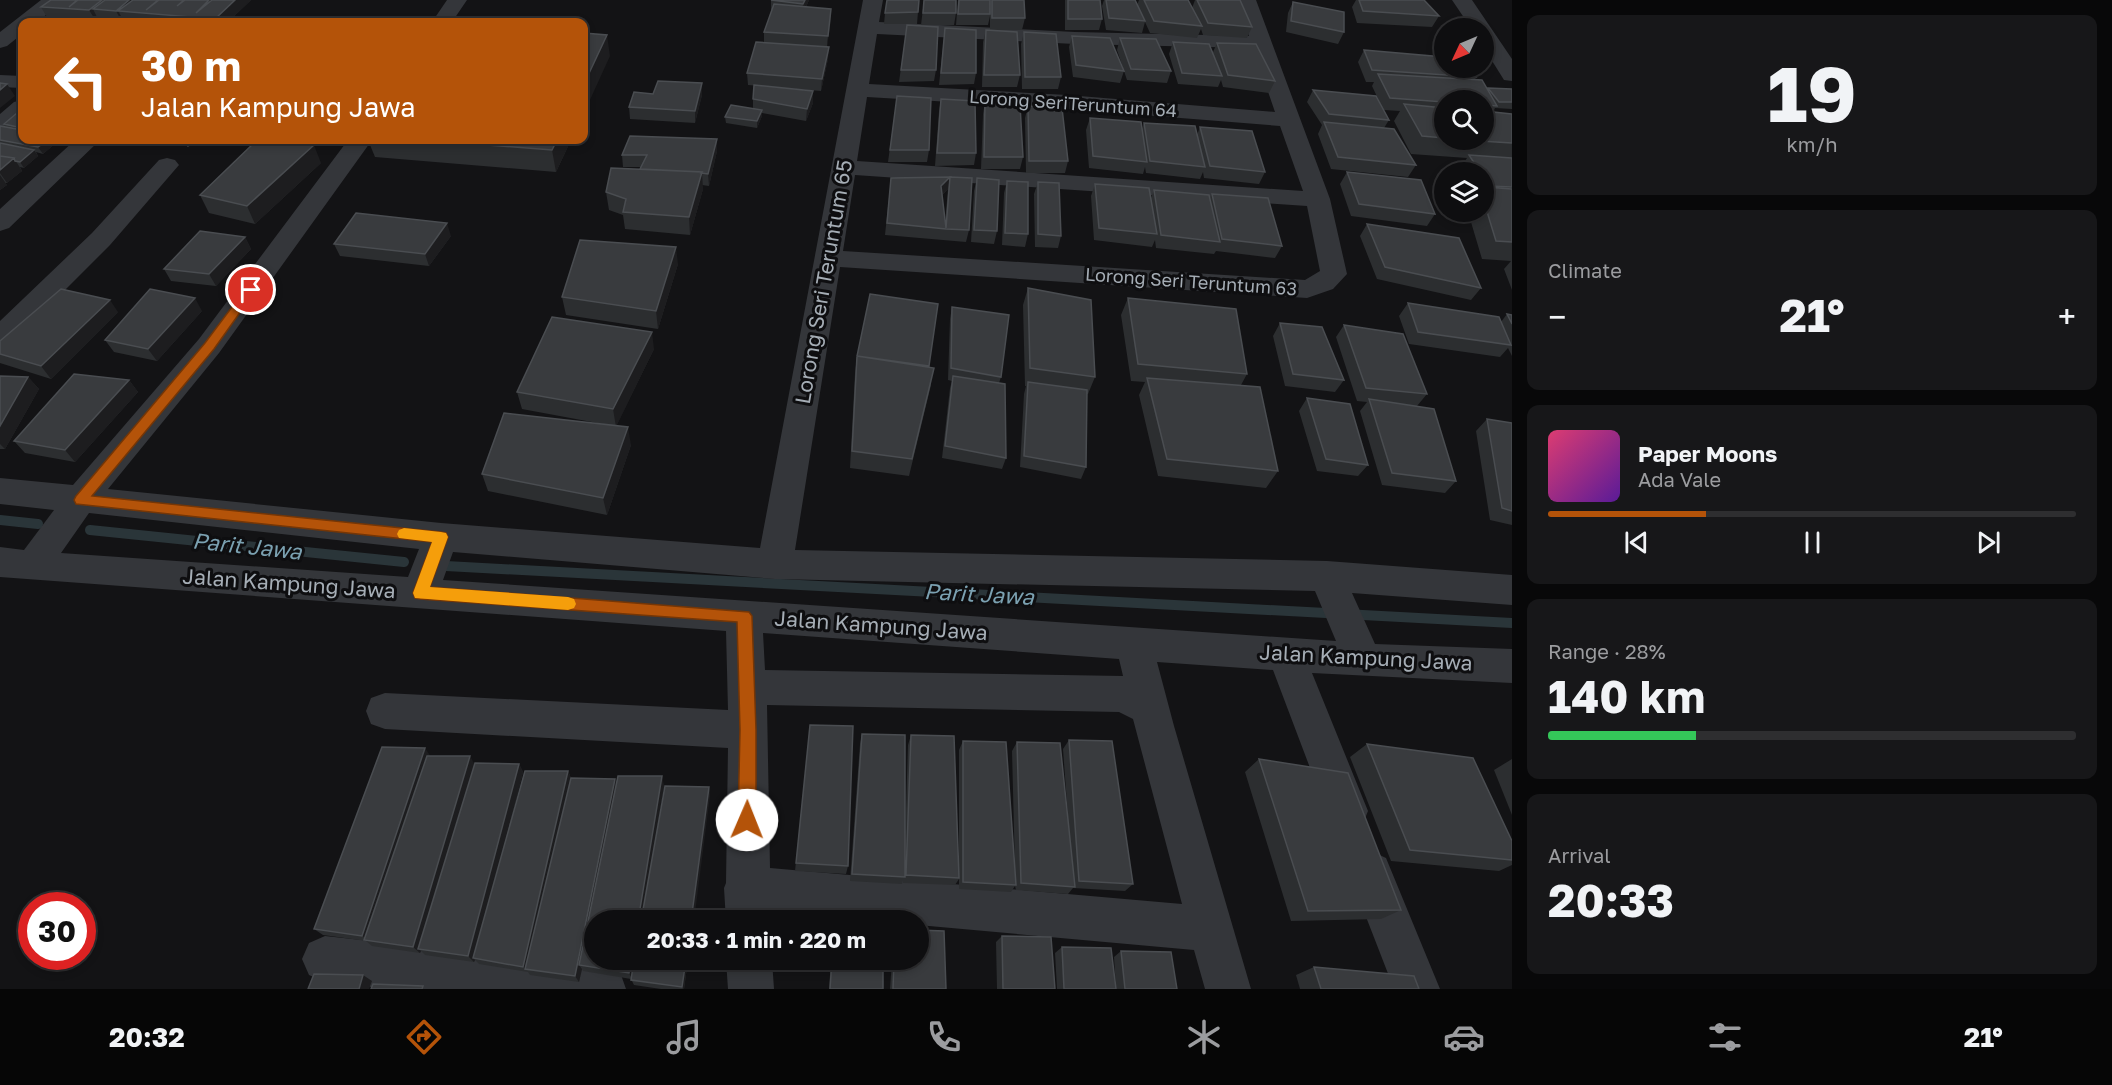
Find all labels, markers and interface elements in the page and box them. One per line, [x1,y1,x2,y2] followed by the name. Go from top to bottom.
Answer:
[1434,18,1494,78] north arrow
[1434,18,1494,222] map controls
[141,40,241,90] text: 30 m
[42,42,120,120] icon: left
[1767,46,1857,139] text: 19
[968,85,1178,121] street label: Lorong SeriTeruntum 64
[1434,90,1494,150] button: search
[141,91,415,123] text: Jalan Kampung Jawa
[1787,132,1837,156] text: km/h
[789,158,857,406] street label: Lorong Seri Teruntum 65
[1434,162,1494,222] button: layers
[1548,258,1622,282] text: Climate
[1084,263,1298,299] street label: Lorong Seri Teruntum 63
[225,264,276,315] pin
[234,273,267,306] icon: arrive
[1779,288,1845,342] text: 21°
[1548,297,1566,336] text: −
[2058,297,2076,336] text: +
[1638,440,1777,467] text: Paper Moons
[1638,467,1721,491] text: Ada Vale
[191,526,305,565] water label: Parit Jawa
[1620,526,1653,559] icon: previous
[1796,526,1829,559] icon: pause
[1972,526,2005,559] icon: next
[182,563,396,603] street label: Jalan Kampung Jawa
[924,577,1036,610] water label: Parit Jawa
[774,605,988,645] street label: Jalan Kampung Jawa
[1259,638,1473,676] street label: Jalan Kampung Jawa
[1548,639,1666,663] text: Range · 28%
[1548,669,1705,723] text: 140 km
[715,788,779,852] position arrow
[1548,843,1611,867] text: Arrival
[1548,873,1674,927] text: 20:33
[18,892,96,970] speed limit sign: 30
[647,926,866,953] text: 20:33 · 1 min · 220 m
[403,1016,445,1058] icon: directions
[663,1016,705,1058] icon: music
[923,1016,965,1058] icon: phone
[1183,1016,1225,1058] icon: climate
[1443,1016,1485,1058] icon: car
[1704,1016,1746,1058] icon: filters
[109,1021,185,1053] text: 20:32
[1964,1021,2003,1053] text: 21°

